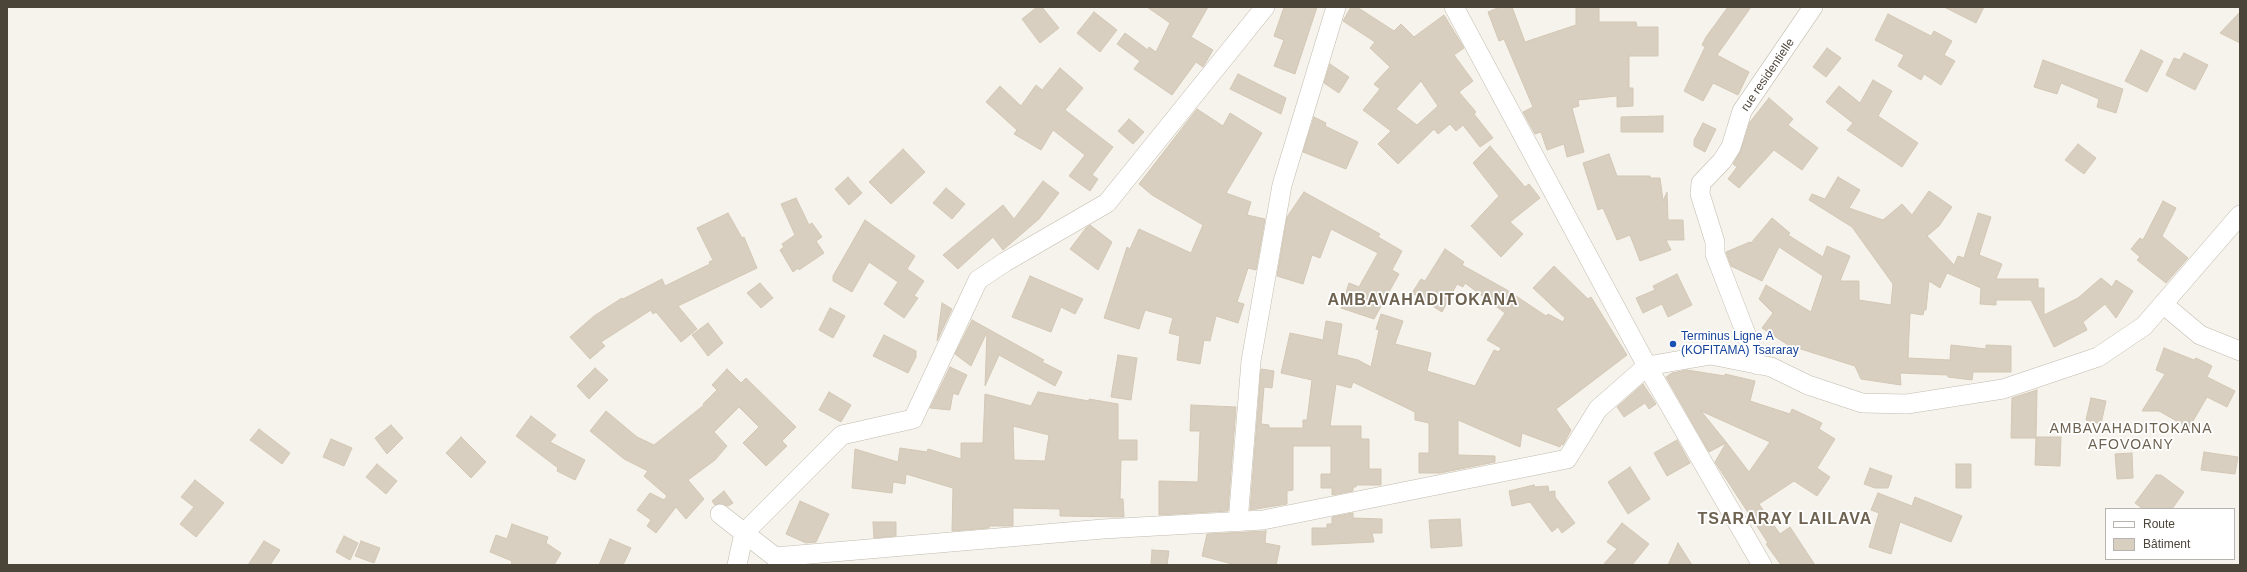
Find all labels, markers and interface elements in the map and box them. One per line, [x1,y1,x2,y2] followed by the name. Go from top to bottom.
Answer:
[1738,36,1798,114] street label: rue residentielle
[1327,291,1519,311] district label: AMBAVAHADITOKANA
[1681,330,1799,358] place label: Terminus Ligne A (KOFITAMA) Tsararay
[1668,339,1678,349] marker: Terminus Ligne A (KOFITAMA) Tsararay
[2049,421,2213,454] district label: AMBAVAHADITOKANA AFOVOANY
[2105,508,2235,560] legend
[1698,510,1872,530] district label: TSARARAY LAILAVA
[2143,517,2175,531] text: Route
[2143,537,2190,551] text: Bâtiment

